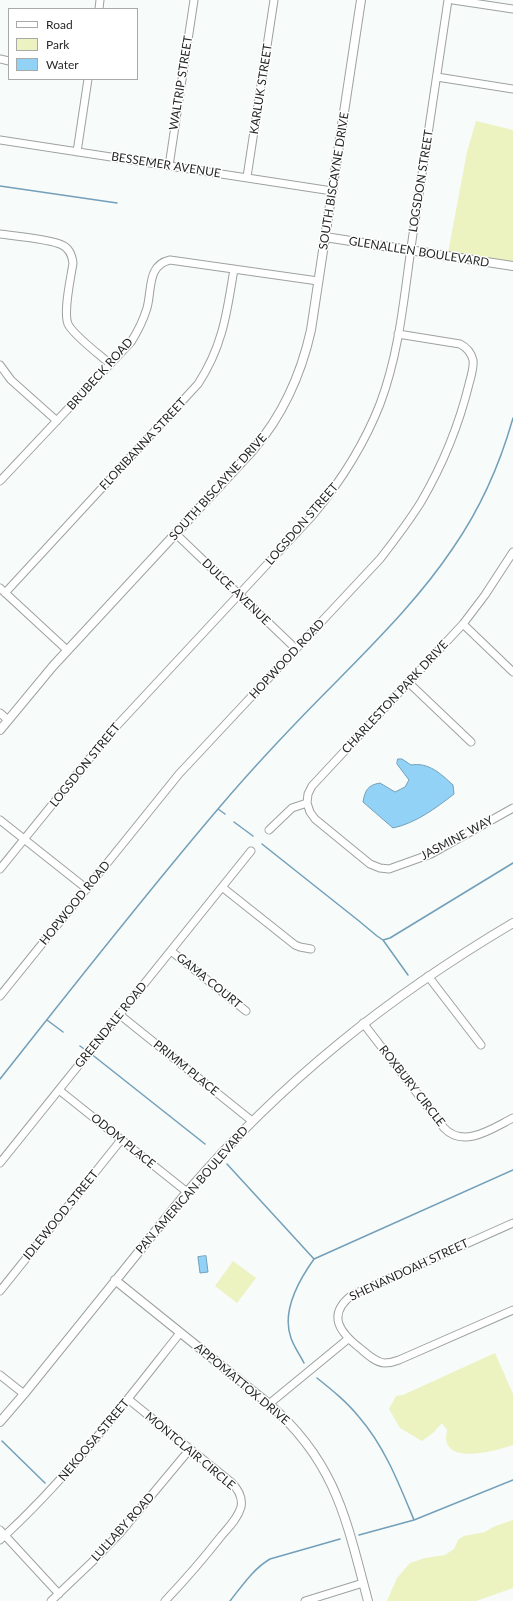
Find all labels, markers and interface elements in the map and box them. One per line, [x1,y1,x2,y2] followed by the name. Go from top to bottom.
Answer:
[8,8,138,80] legend
[46,17,73,32] text: Road
[166,35,196,131] street label: WALTRIP STREET
[46,37,69,52] text: Park
[247,43,275,135] street label: KARLUK STREET
[46,57,79,72] text: Water
[316,111,352,251] street label: SOUTH BISCAYNE DRIVE
[406,129,436,233] street label: LOGSDON STREET
[110,149,222,181] street label: BESSEMER AVENUE
[348,234,490,270] street label: GLENALLEN BOULEVARD
[64,335,136,413] street label: BRUBECK ROAD
[97,395,189,493] street label: FLORIBANNA STREET
[166,431,270,543] street label: SOUTH BISCAYNE DRIVE
[263,480,341,568] street label: LOGSDON STREET
[199,556,273,628] street label: DULCE AVENUE
[246,616,328,702] street label: HOPWOOD ROAD
[339,637,451,757] street label: CHARLESTON PARK DRIVE
[47,720,123,810] street label: LOGSDON STREET
[418,813,496,863] street label: JASMINE WAY
[37,858,113,948] street label: HOPWOOD ROAD
[173,950,245,1012] street label: GAMA COURT
[72,979,150,1071] street label: GREENDALE ROAD
[151,1037,221,1099] street label: PRIMM PLACE
[376,1043,448,1129] street label: ROXBURY CIRCLE
[88,1111,158,1171] street label: ODOM PLACE
[133,1123,251,1257] street label: PAN AMERICAN BOULEVARD
[20,1167,102,1263] street label: IDLEWOOD STREET
[347,1236,471,1304] street label: SHENANDOAH STREET
[192,1340,292,1428] street label: APPOMATTOX DRIVE
[56,1396,132,1484] street label: NEKOOSA STREET
[142,1409,238,1493] street label: MONTCLAIR CIRCLE
[88,1490,158,1564] street label: LULLABY ROAD

